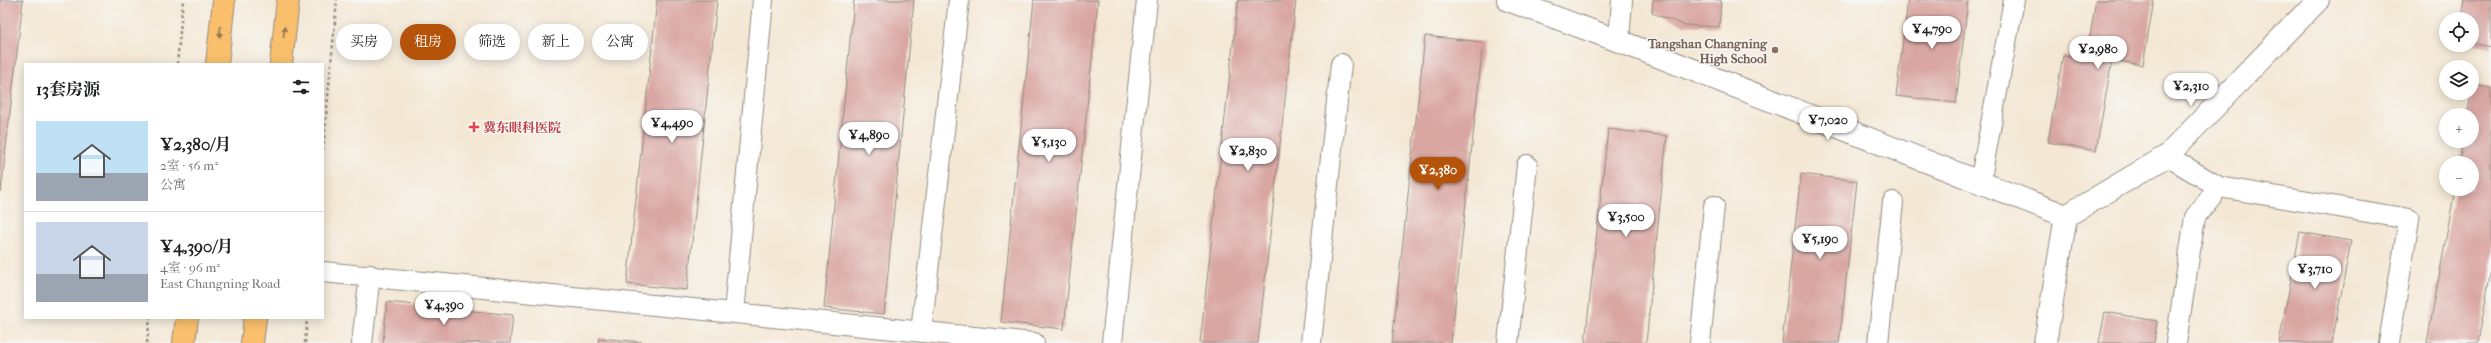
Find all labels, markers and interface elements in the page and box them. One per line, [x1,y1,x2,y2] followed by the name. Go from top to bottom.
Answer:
[2439,12,2479,196] map controls
[2439,12,2479,52] button: locate
[1899,16,1965,50] pin: ¥4,790
[1912,21,1952,36] text: ¥4,790
[336,24,392,60] chip: 买房
[400,24,456,60] chip: 租房
[464,24,520,60] chip: 筛选
[528,24,584,60] chip: 新上
[592,24,648,60] chip: 公寓
[217,26,223,38] one-way arrow
[281,26,288,38] one-way arrow
[1647,36,1768,67] place label: Tangshan Changning High School
[2065,36,2131,70] pin: ¥2,980
[2078,41,2118,56] text: ¥2,980
[1770,45,1780,55] marker: Tangshan Changning High School
[2439,60,2479,100] button: layers
[2158,73,2224,107] pin: ¥2,310
[290,76,312,98] icon: filters
[2173,78,2209,93] text: ¥2,310
[36,79,100,99] text: 13套房源
[1795,107,1861,141] pin: ¥7,020
[2439,108,2479,148] button: +
[639,110,705,144] pin: ¥4,490
[1808,112,1848,127] text: ¥7,020
[651,115,693,130] text: ¥4,490
[483,120,561,135] place label: 冀东眼科医院
[468,121,480,133] marker: 冀东眼科医院
[836,122,902,156] pin: ¥4,890
[848,127,890,142] text: ¥4,890
[1016,129,1082,163] pin: ¥5,130
[160,134,231,154] text: ¥2,380/月
[1031,134,1067,149] text: ¥5,130
[68,137,116,185] icon: home
[1215,138,1281,172] pin: ¥2,830
[1229,143,1267,158] text: ¥2,830
[2439,156,2479,196] button: −
[1405,157,1471,191] pin: ¥2,380
[160,158,218,173] text: 2室 · 56 m²
[1419,162,1457,177] text: ¥2,380
[160,177,186,192] text: 公寓
[1593,204,1659,238] pin: ¥3,500
[1607,209,1645,224] text: ¥3,500
[1787,226,1853,260] pin: ¥5,190
[1801,231,1839,246] text: ¥5,190
[160,236,234,256] text: ¥4,390/月
[68,238,116,286] icon: home
[2282,256,2348,290] pin: ¥3,710
[160,260,220,275] text: 4室 · 96 m²
[2297,261,2333,276] text: ¥3,710
[160,276,280,291] text: East Changning Road
[411,292,477,326] pin: ¥4,390
[424,297,464,312] text: ¥4,390

